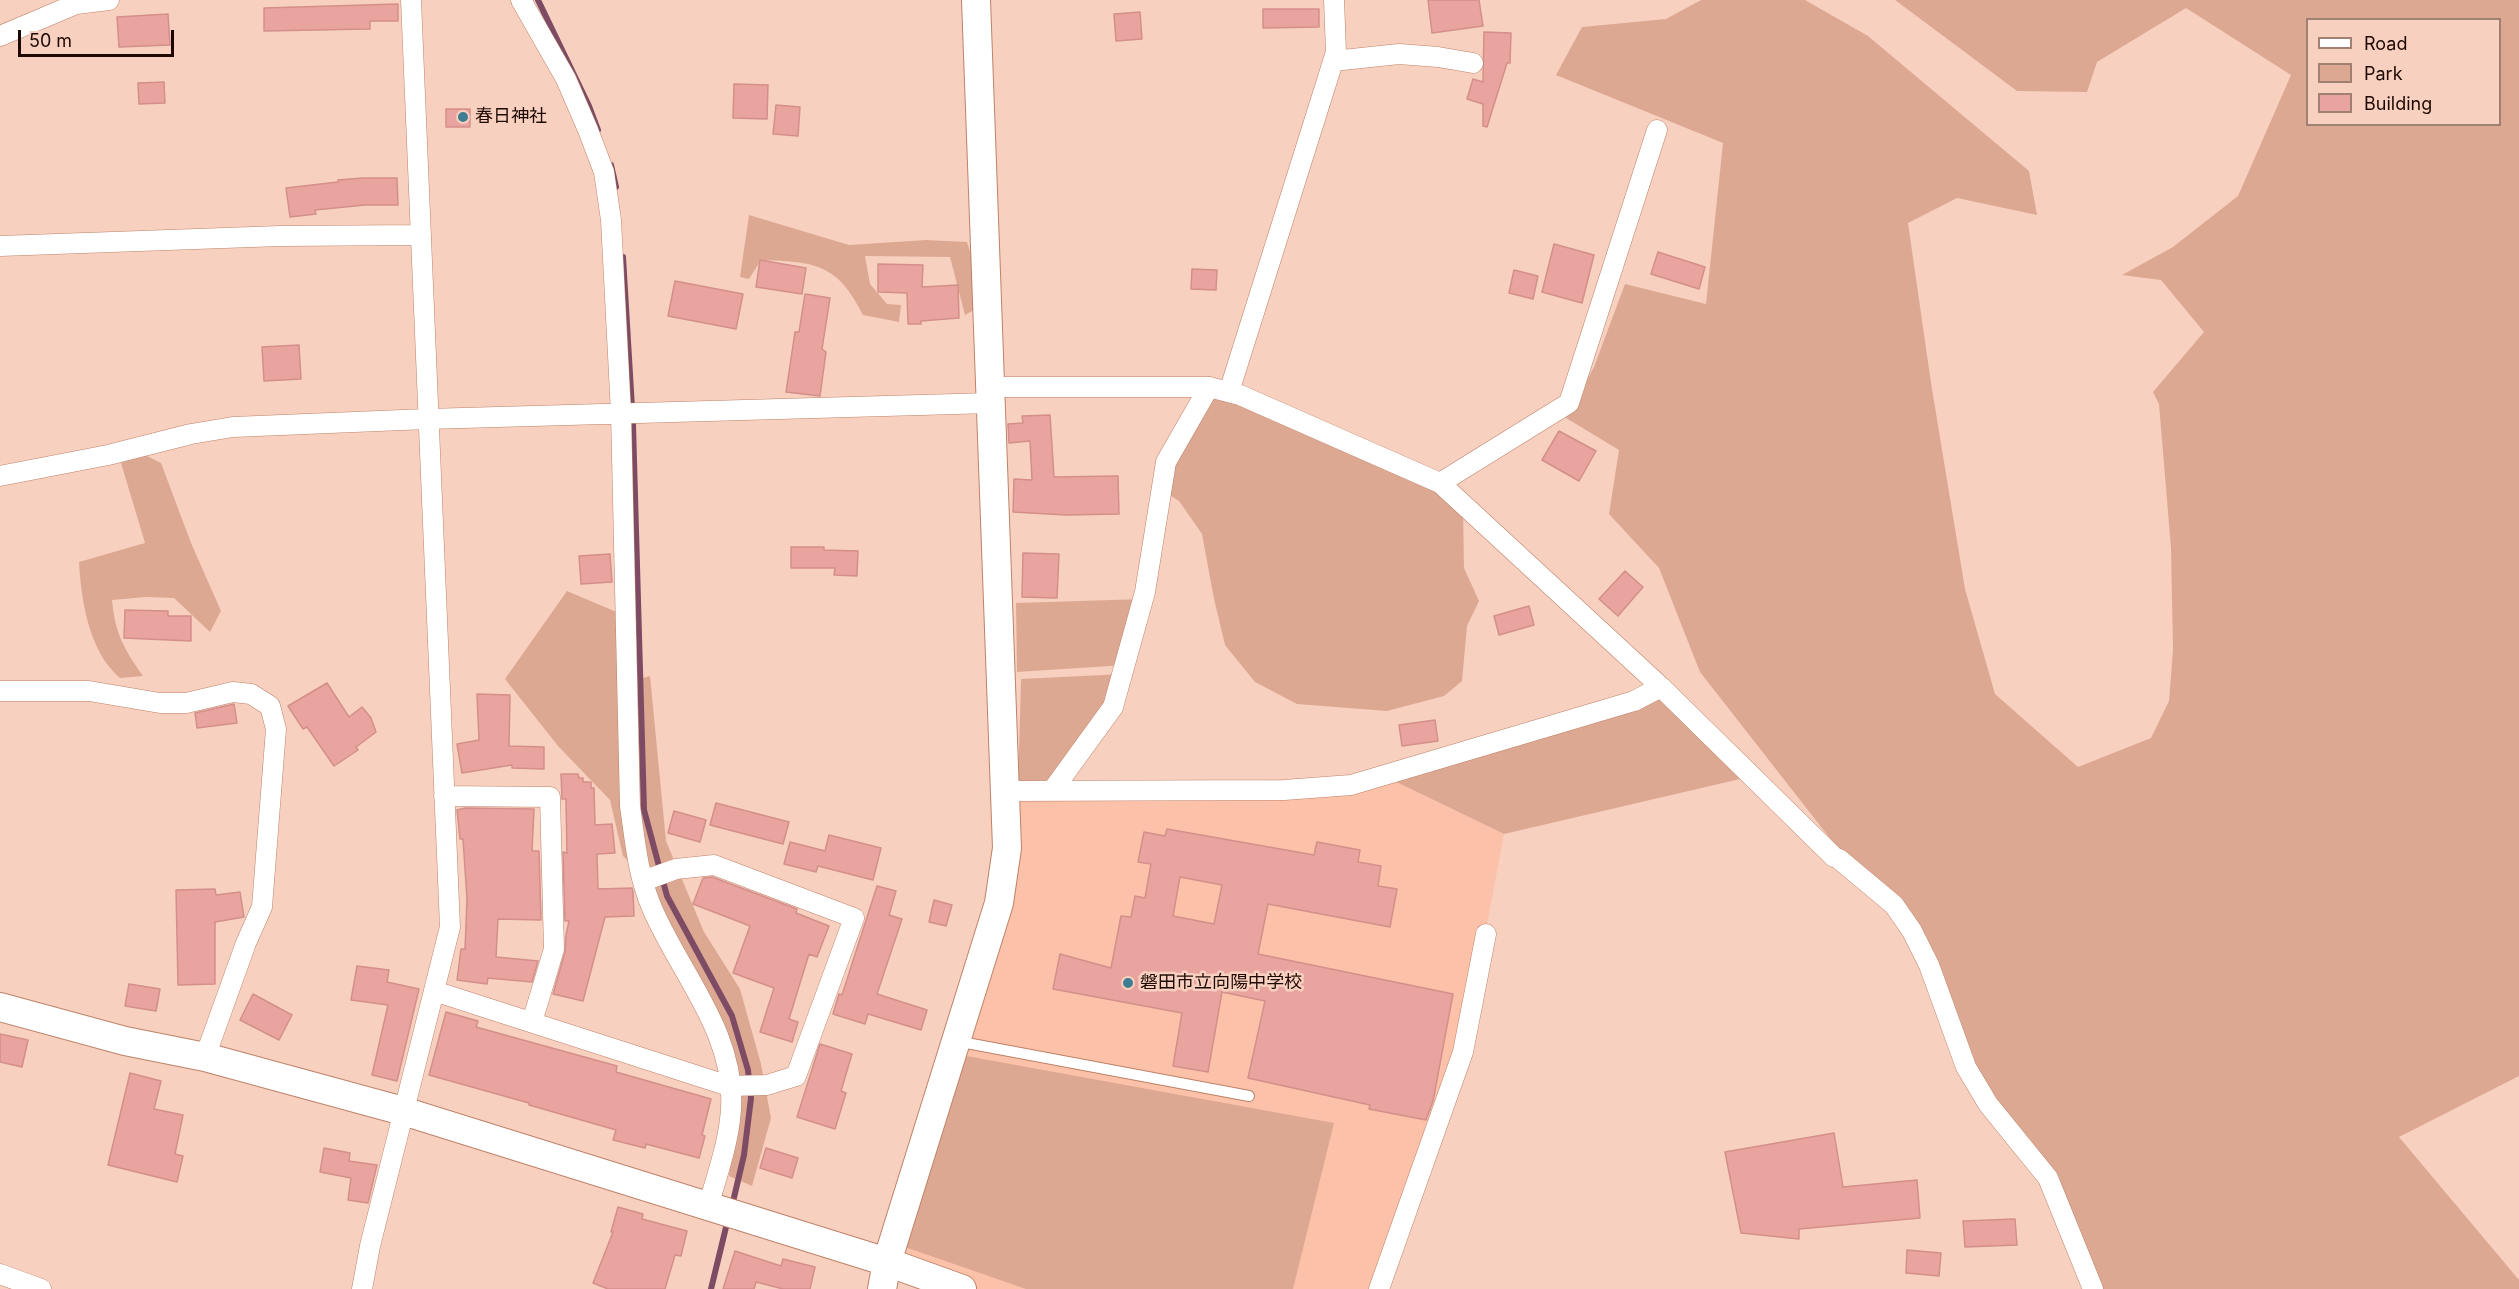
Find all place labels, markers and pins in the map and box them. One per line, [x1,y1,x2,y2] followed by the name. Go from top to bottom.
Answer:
[475,106,547,128] place label: 春日神社
[456,110,470,124] marker: 春日神社
[1140,972,1302,994] place label: 磐田市立向陽中学校
[1121,976,1135,990] marker: 磐田市立向陽中学校

